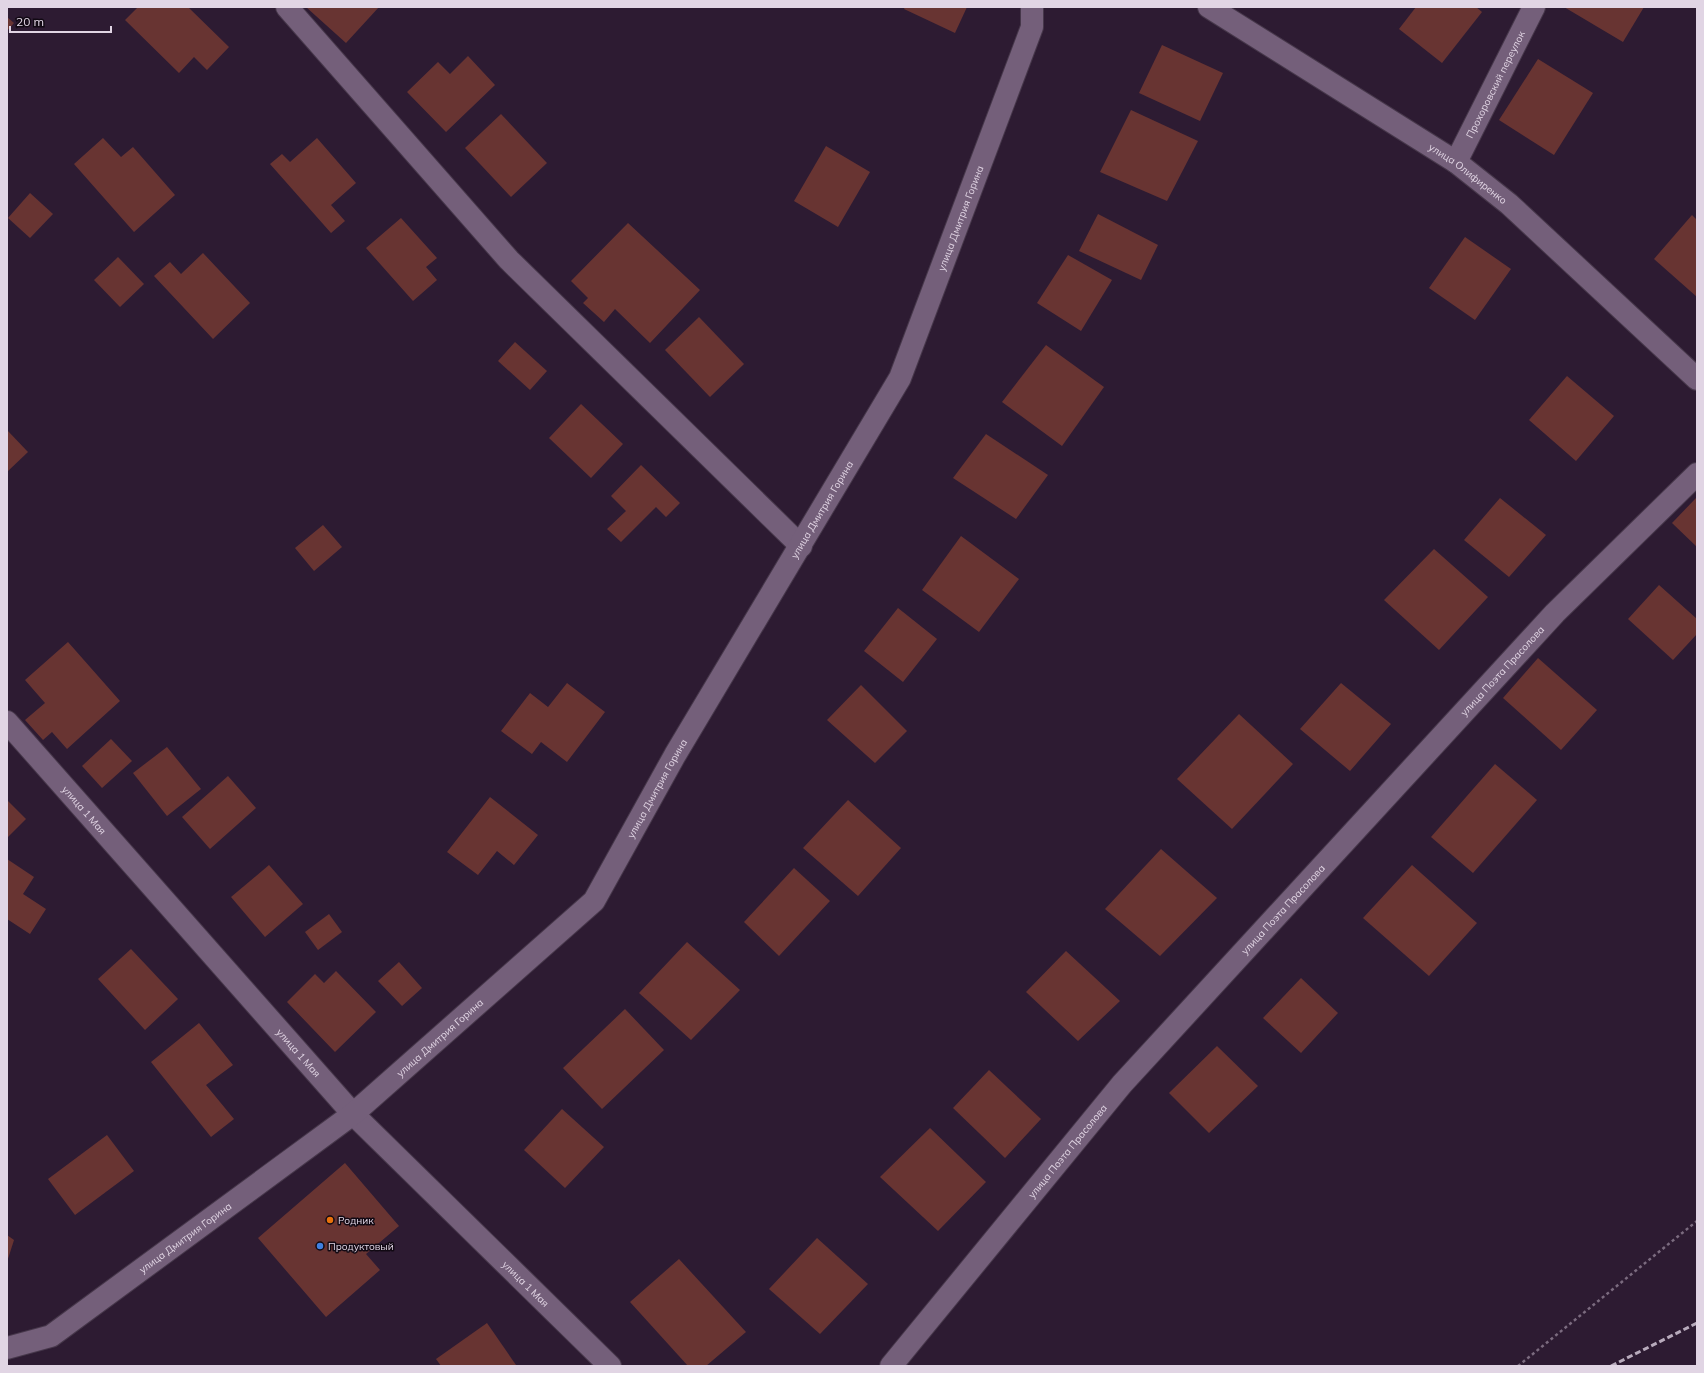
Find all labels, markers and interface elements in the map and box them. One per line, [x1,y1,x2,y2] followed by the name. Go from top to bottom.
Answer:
[10,8,111,34] scale bar
[16,14,44,29] text: 20 m
[1463,28,1528,140] street label: Прохоровский переулок
[1426,141,1510,207] street label: улица Олифиренко
[935,164,986,273] street label: улица Дмитрия Горина
[788,458,856,561] street label: улица Дмитрия Горина
[1458,623,1547,719] street label: улица Поэта Прасолова
[624,737,690,840] street label: улица Дмитрия Горина
[59,783,109,837] street label: улица 1 Мая
[1238,862,1328,957] street label: улица Поэта Прасолова
[394,996,486,1080] street label: улица Дмитрия Горина
[274,1026,323,1080] street label: улица 1 Мая
[1025,1102,1110,1201] street label: улица Поэта Прасолова
[137,1200,234,1276] street label: улица Дмитрия Горина
[338,1214,374,1227] place label: Родник
[325,1215,335,1225] marker: Родник
[328,1240,394,1253] place label: Продуктовый
[315,1241,325,1251] marker: Продуктовый
[499,1258,552,1310] street label: улица 1 Мая

